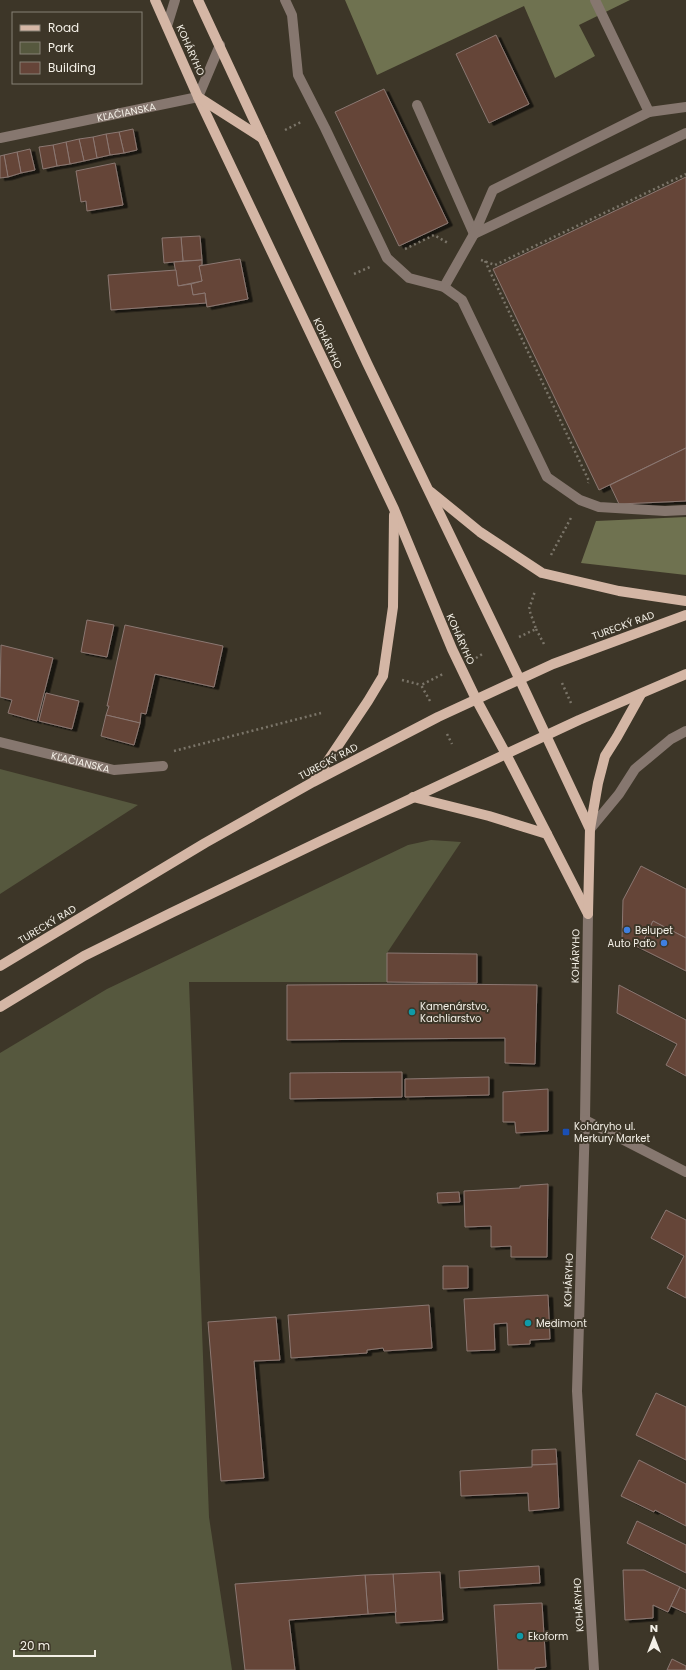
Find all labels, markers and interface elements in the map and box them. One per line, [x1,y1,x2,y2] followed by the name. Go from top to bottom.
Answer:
[12,12,142,84] legend
[48,19,79,36] text: Road
[173,22,208,78] street label: KOHÁRYHO
[48,39,75,56] text: Park
[48,59,96,76] text: Building
[96,99,157,126] street label: KĽAČIANSKA
[309,315,346,371] street label: KOHÁRYHO
[590,607,657,644] street label: TURECKÝ RAD
[443,611,478,667] street label: KOHÁRYHO
[296,739,361,783] street label: TURECKÝ RAD
[50,748,112,777] street label: KĽAČIANSKA
[15,901,79,948] street label: TURECKÝ RAD
[635,923,673,938] place label: Belupet
[622,925,632,935] marker: Belupet
[568,929,583,983] street label: KOHÁRYHO
[608,936,656,951] place label: Auto Paťo
[659,938,669,948] marker: Auto Paťo
[420,999,489,1026] place label: Kamenárstvo, Kachliarstvo
[407,1007,417,1017] marker: Kamenárstvo, Kachliarstvo
[574,1119,651,1146] place label: Koháryho ul. Merkury Market
[561,1127,571,1137] marker: Koháryho ul. Merkury Market
[560,1253,577,1307] street label: KOHÁRYHO
[536,1316,587,1331] place label: Medimont
[523,1318,533,1328] marker: Medimont
[570,1577,587,1632] street label: KOHÁRYHO
[634,1618,674,1658] north arrow
[650,1620,658,1636] text: N
[528,1629,568,1644] place label: Ekoform
[515,1631,525,1641] marker: Ekoform
[14,1632,95,1658] scale bar
[20,1637,50,1654] text: 20 m

